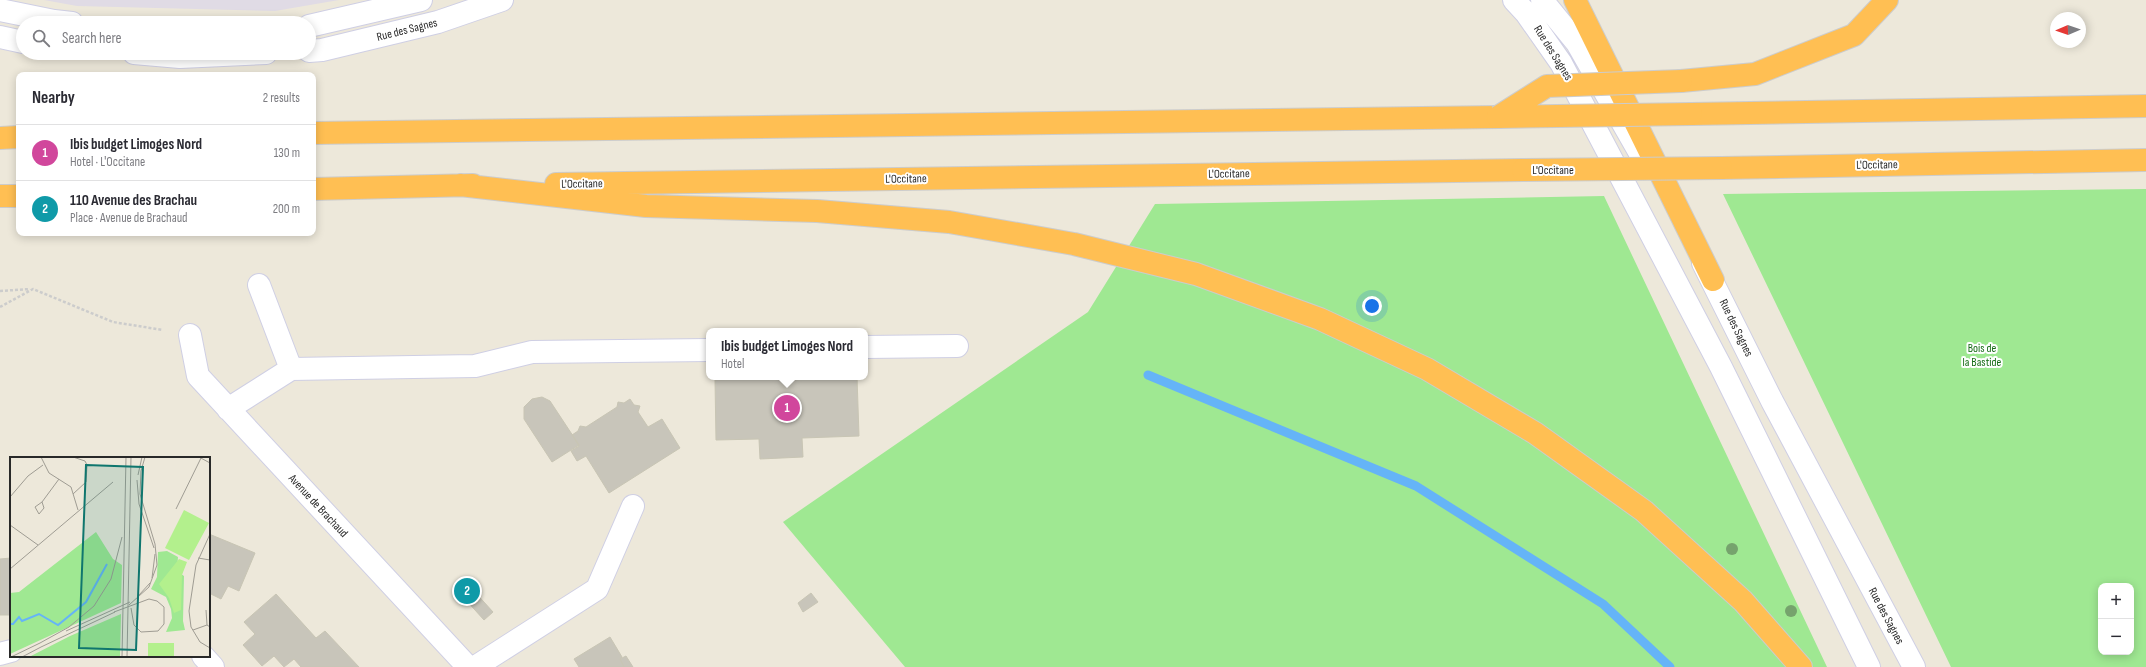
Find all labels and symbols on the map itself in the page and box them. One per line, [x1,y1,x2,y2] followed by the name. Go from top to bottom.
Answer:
[2050,12,2086,48] north arrow
[375,15,439,45] street label: Rue des Sagnes
[1530,23,1576,83] street label: Rue des Sagnes
[1856,157,1898,173] street label: L'Occitane
[1532,163,1574,178] street label: L'Occitane
[1208,166,1250,182] street label: L'Occitane
[885,171,927,187] street label: L'Occitane
[561,176,603,192] street label: L'Occitane
[1362,296,1382,316] your location
[1716,297,1756,359] street label: Rue des Sagnes
[1963,341,2002,370] park label: Bois de la Bastide
[774,393,800,423] pin: 1
[10,457,210,657] inset map
[284,471,351,541] street label: Avenue de Brachaud
[454,576,480,606] pin: 2
[1865,585,1907,647] street label: Rue des Sagnes

